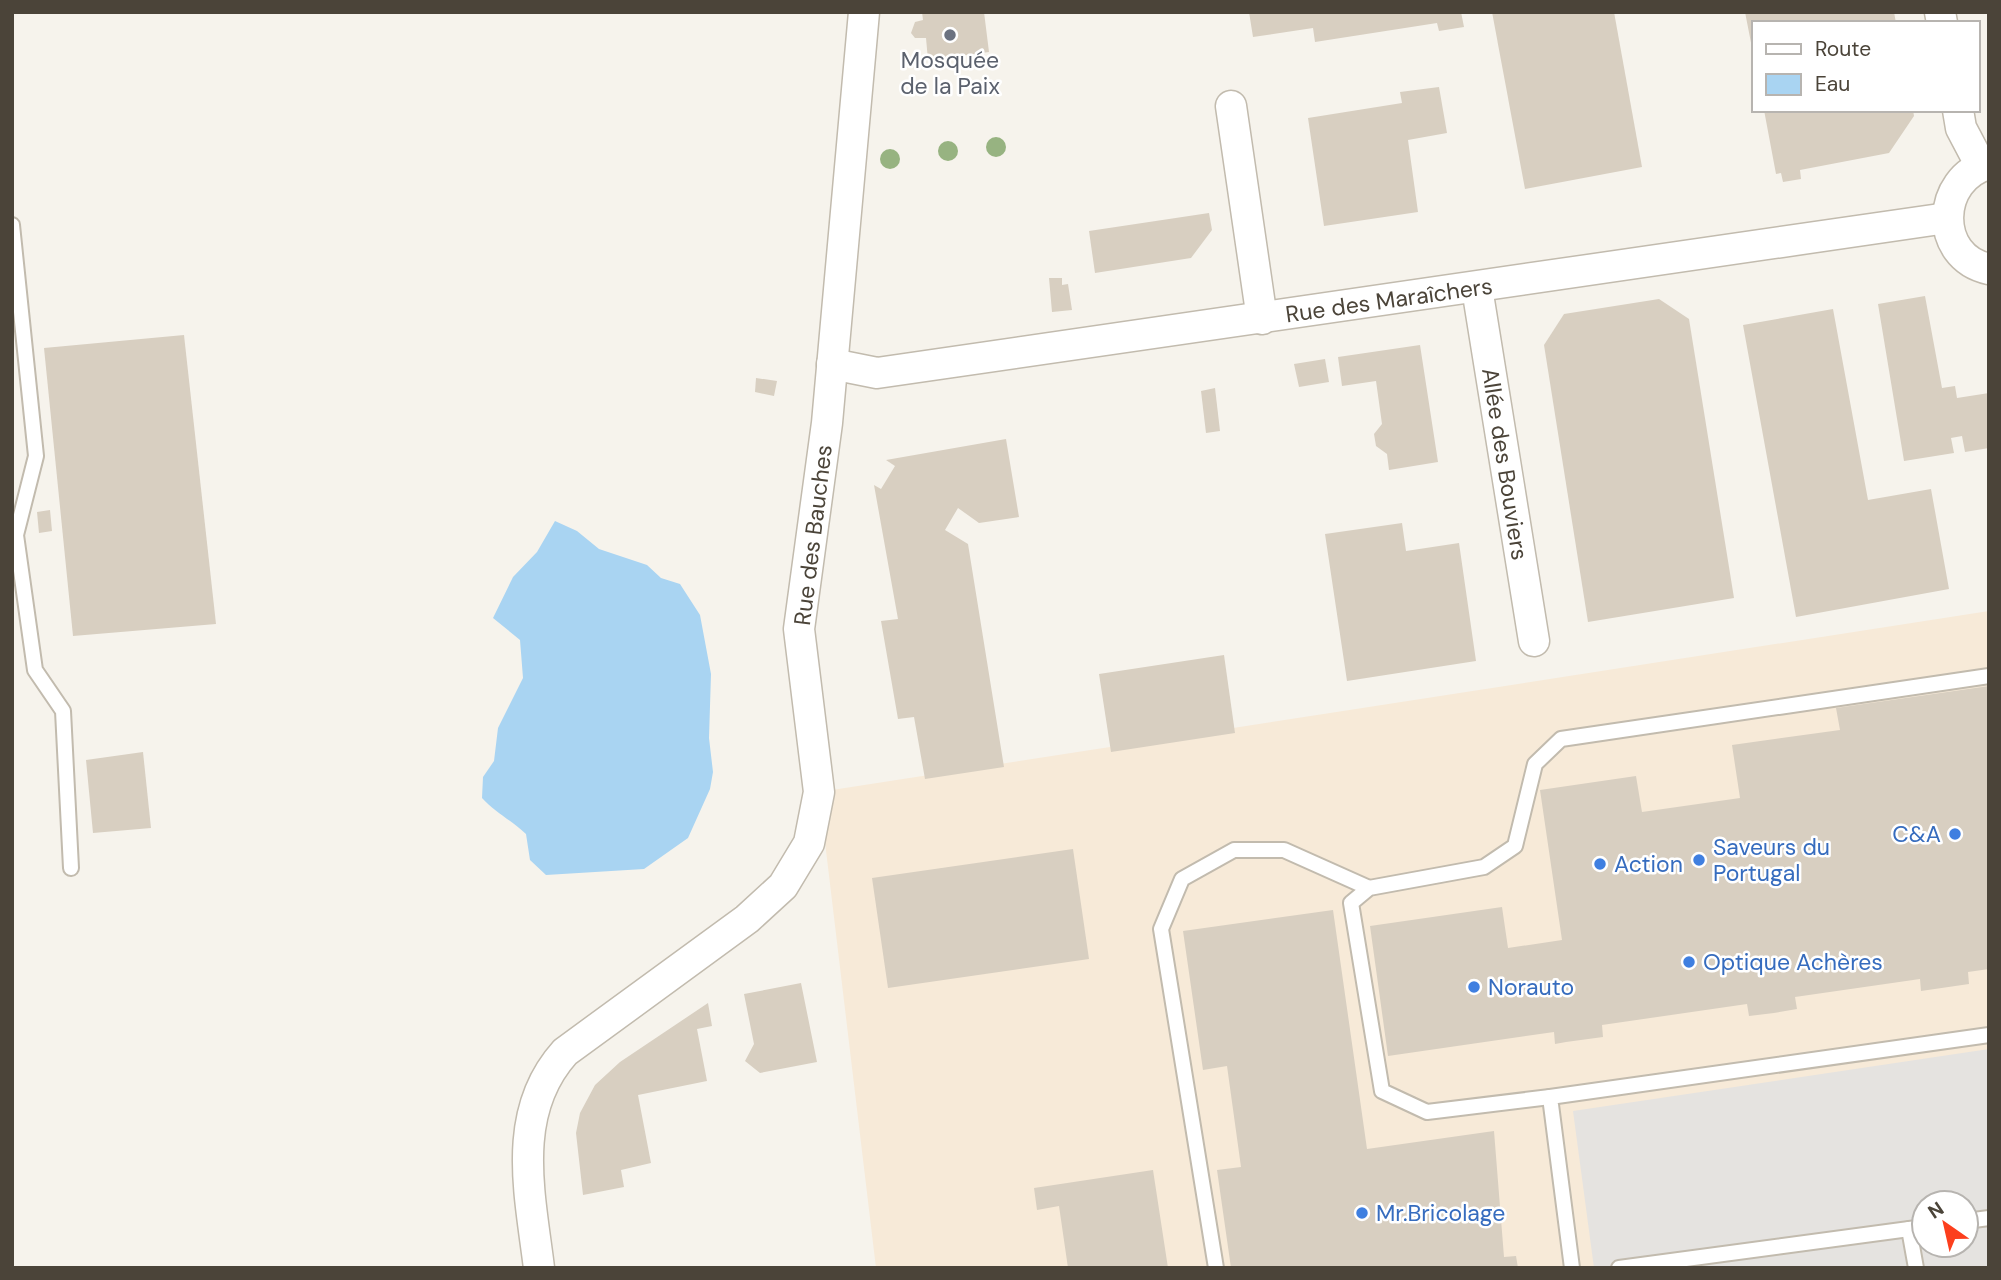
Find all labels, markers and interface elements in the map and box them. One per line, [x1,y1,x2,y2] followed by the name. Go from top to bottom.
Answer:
[1752,21,1980,112] legend
[942,27,958,43] marker: Mosquée de la Paix
[1815,35,1871,63] text: Route
[900,45,1000,101] place label: Mosquée de la Paix
[1815,70,1850,98] text: Eau
[1284,271,1494,329] street label: Rue des Maraîchers
[1475,366,1535,562] street label: Allée des Bouviers
[787,443,839,627] street label: Rue des Bauches
[1892,819,1941,849] place label: C&A
[1947,826,1963,842] marker: C&A
[1713,832,1830,888] place label: Saveurs du Portugal
[1614,849,1683,879] place label: Action
[1691,852,1707,868] marker: Saveurs du Portugal
[1592,856,1608,872] marker: Action
[1703,947,1883,977] place label: Optique Achères
[1681,954,1697,970] marker: Optique Achères
[1488,972,1574,1002] place label: Norauto
[1466,979,1482,995] marker: Norauto
[1910,1189,1980,1259] north arrow
[1923,1196,1949,1225] text: N
[1376,1198,1505,1228] place label: Mr.Bricolage
[1354,1205,1370,1221] marker: Mr.Bricolage

